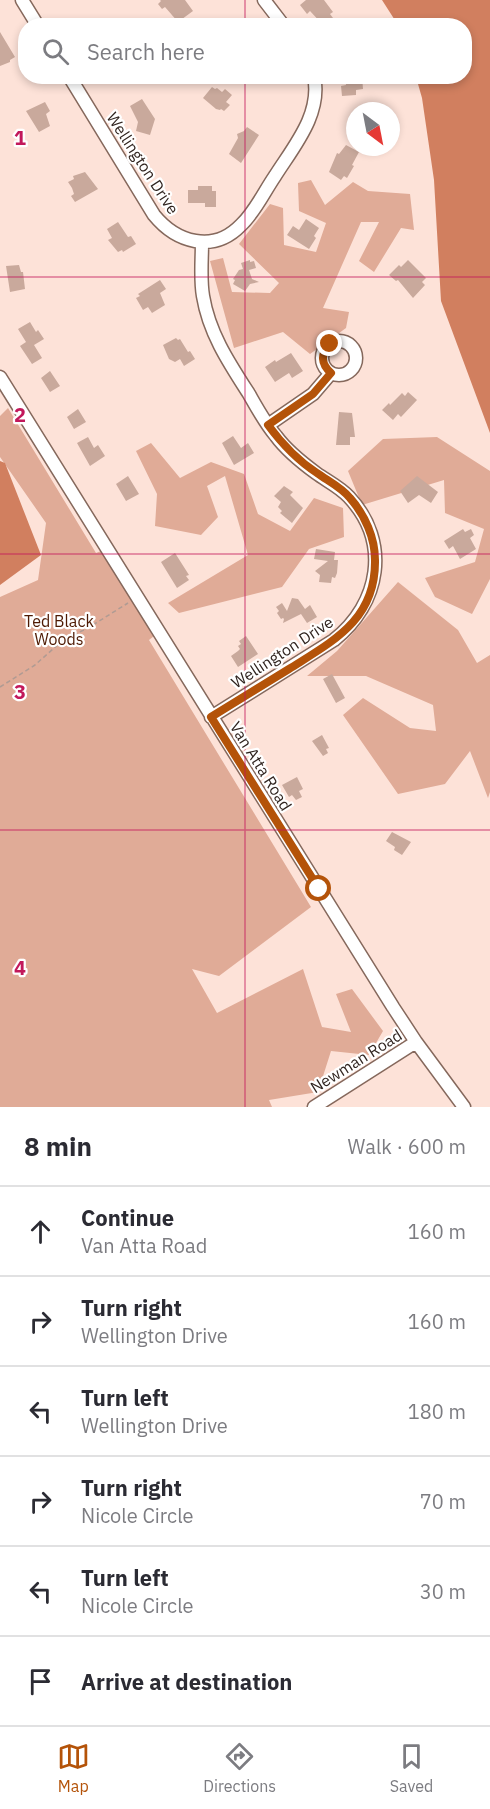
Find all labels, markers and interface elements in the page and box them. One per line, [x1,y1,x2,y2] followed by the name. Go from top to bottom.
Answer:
[18,18,472,84] search box
[39,35,72,68] icon: search
[87,37,205,66] text: Search here
[346,102,400,156] north arrow
[103,108,183,218] street label: Wellington Drive
[14,124,26,151] text: 1
[316,330,342,356] route end
[14,401,26,428] text: 2
[24,611,94,649] park label: Ted Black Woods
[227,612,337,692] street label: Wellington Drive
[14,678,26,705] text: 3
[226,718,296,814] street label: Van Atta Road
[305,875,331,901] route start
[14,954,26,981] text: 4
[306,1025,406,1097] street label: Newman Road
[24,1129,92,1163] text: 8 min
[348,1133,466,1160] text: Walk · 600 m
[81,1203,174,1232] text: Continue
[24,1215,57,1248] icon: ahead
[408,1218,466,1245] text: 160 m
[81,1232,207,1259] text: Van Atta Road
[81,1293,182,1322] text: Turn right
[24,1305,57,1338] icon: right
[408,1308,466,1335] text: 160 m
[81,1322,228,1349] text: Wellington Drive
[81,1383,169,1412] text: Turn left
[24,1395,57,1428] icon: left
[408,1398,466,1425] text: 180 m
[81,1412,228,1439] text: Wellington Drive
[81,1473,182,1502] text: Turn right
[24,1485,57,1518] icon: right
[420,1488,466,1515] text: 70 m
[81,1502,194,1529] text: Nicole Circle
[81,1563,169,1592] text: Turn left
[24,1575,57,1608] icon: left
[420,1578,466,1605] text: 30 m
[81,1592,194,1619] text: Nicole Circle
[24,1665,57,1698] icon: arrive
[81,1667,292,1696] text: Arrive at destination
[57,1740,90,1796] tab: Map
[203,1740,276,1796] tab: Directions
[390,1740,433,1796] tab: Saved

